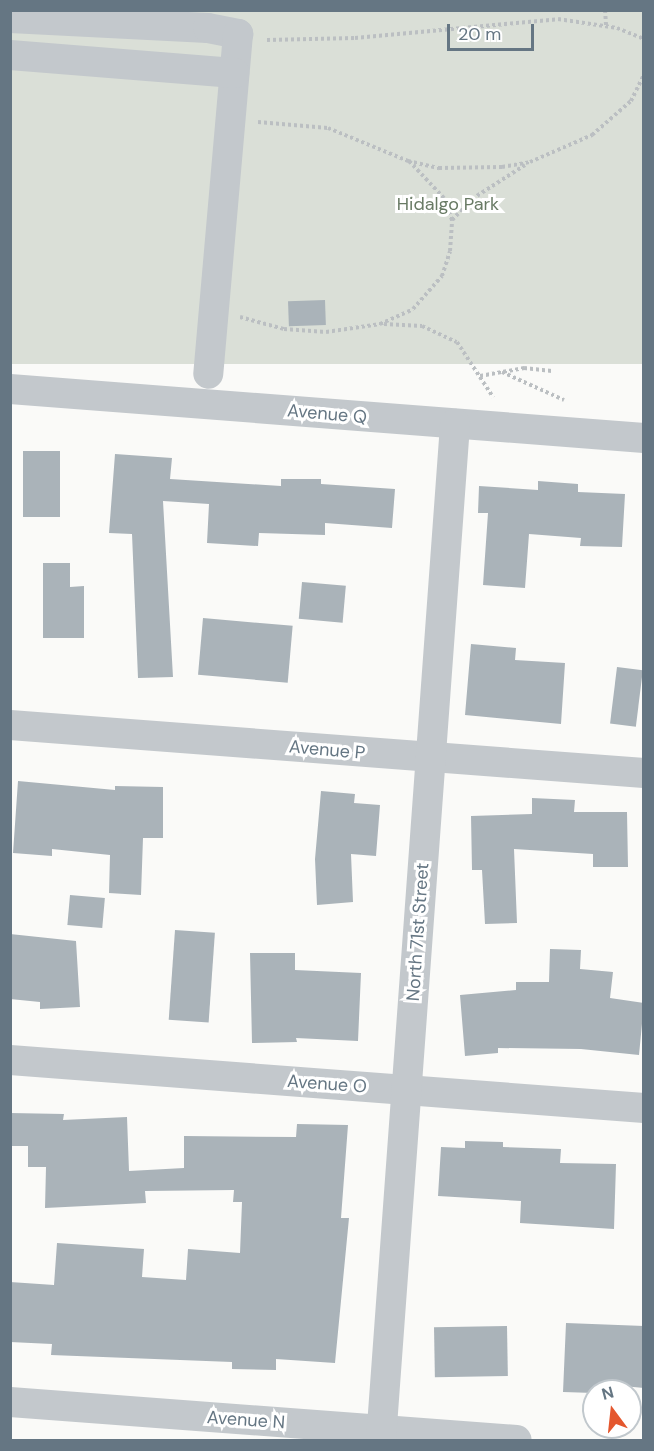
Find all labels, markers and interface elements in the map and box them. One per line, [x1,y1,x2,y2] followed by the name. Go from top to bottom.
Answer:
[450,12,537,50] scale bar
[458,22,501,46] text: 20 m
[397,193,499,215] park label: Hidalgo Park
[286,400,368,428] street label: Avenue Q
[288,736,366,764] street label: Avenue P
[402,862,434,1002] street label: North 71st Street
[286,1070,368,1098] street label: Avenue O
[582,1379,642,1439] north arrow
[599,1381,616,1405] text: N
[206,1406,286,1434] street label: Avenue N

